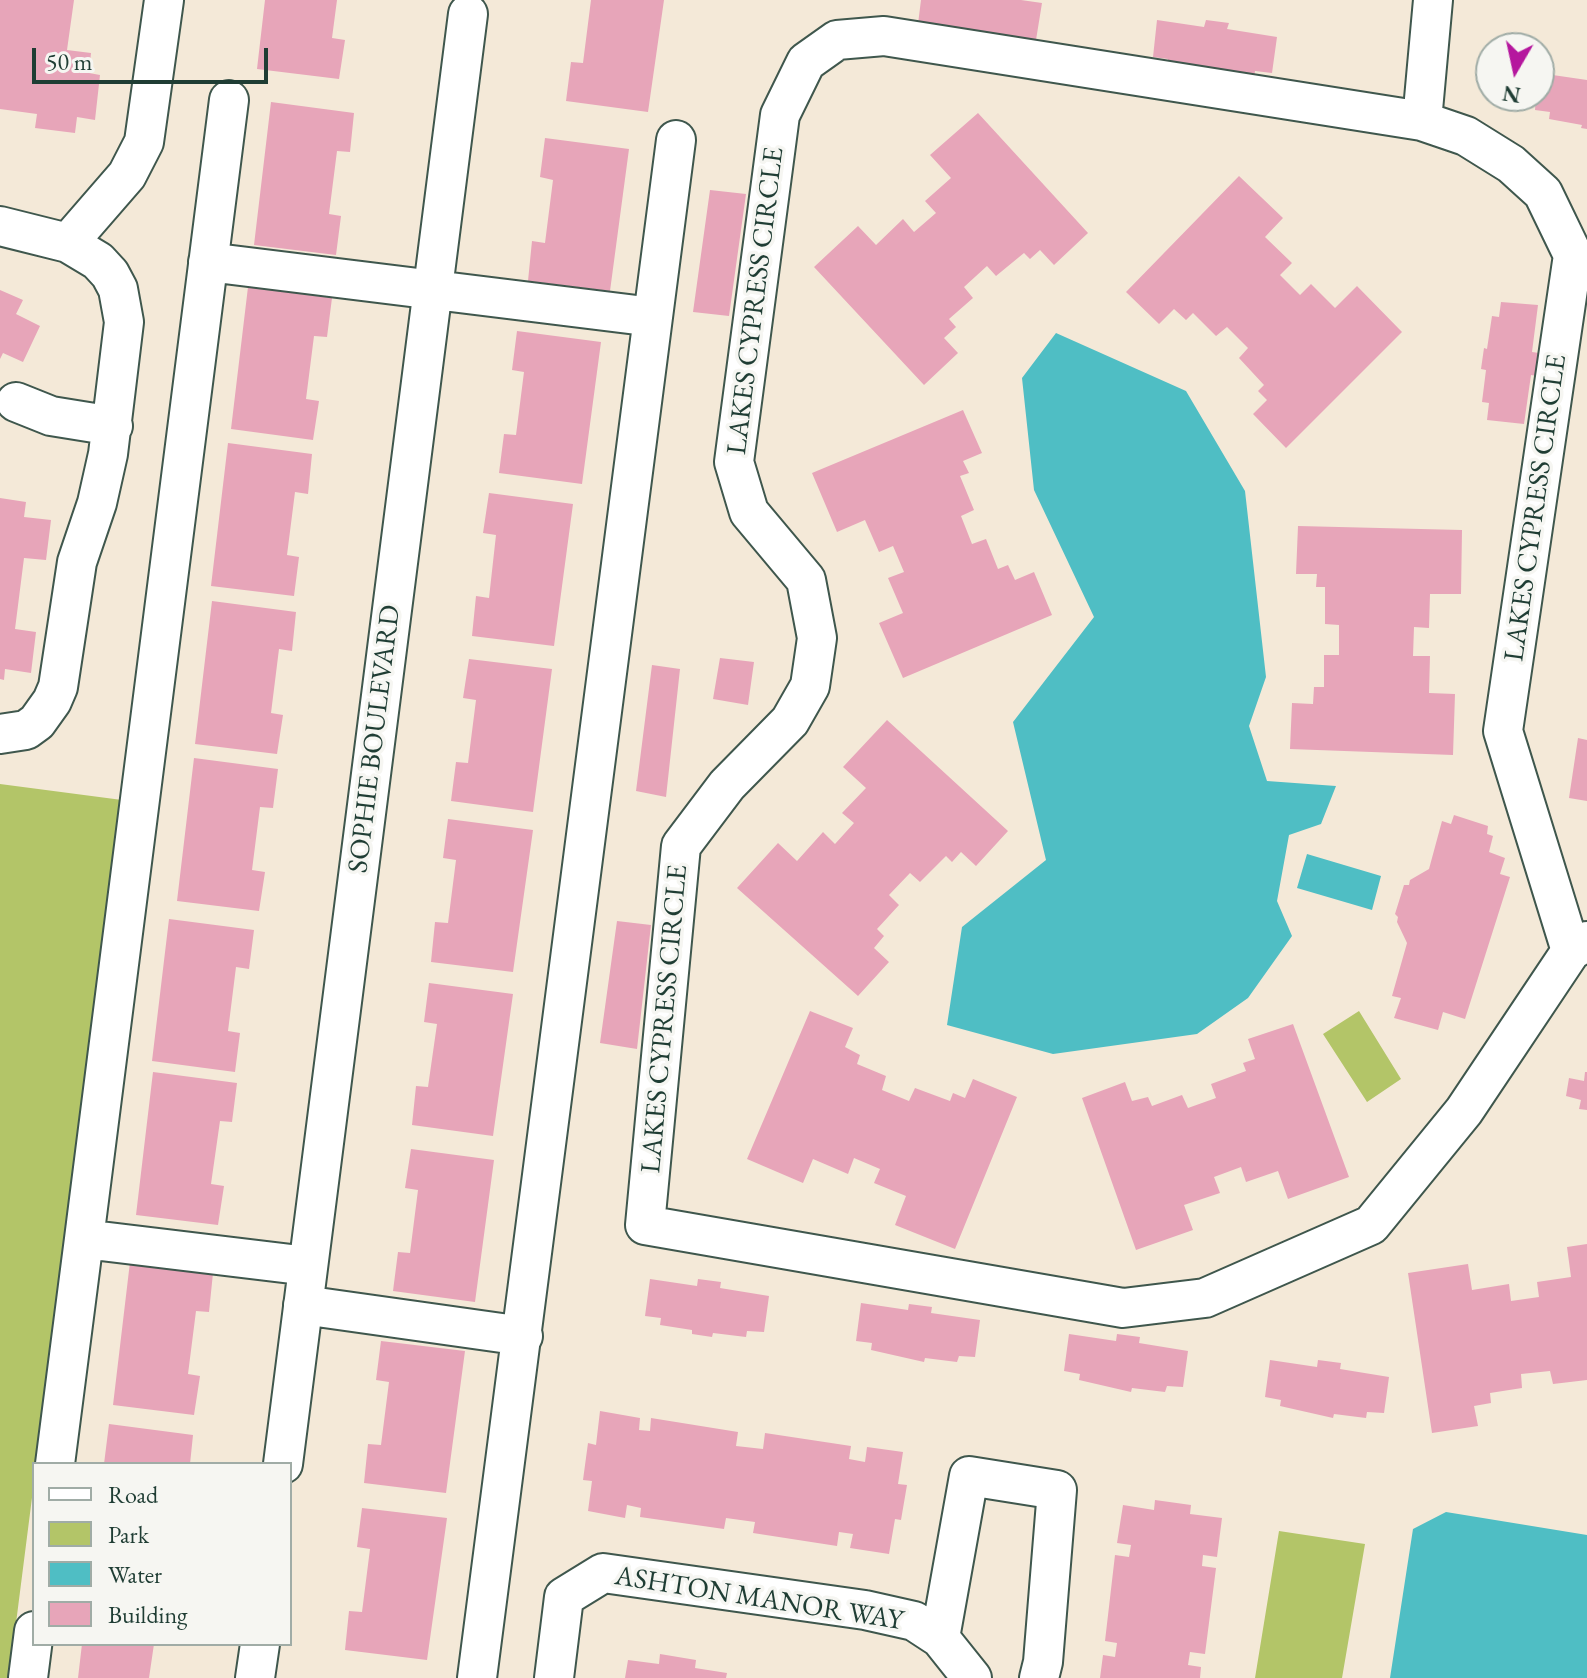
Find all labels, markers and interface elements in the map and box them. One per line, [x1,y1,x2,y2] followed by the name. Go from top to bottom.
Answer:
[36,32,272,82] scale bar
[1475,32,1555,112] north arrow
[46,46,93,77] text: 50 m
[1500,79,1523,110] text: N
[720,145,792,457] street label: LAKES CYPRESS CIRCLE
[1498,352,1574,664] street label: LAKES CYPRESS CIRCLE
[342,603,408,875] street label: SOPHIE BOULEVARD
[635,863,695,1175] street label: LAKES CYPRESS CIRCLE
[32,1462,292,1646] legend
[108,1479,158,1510] text: Road
[108,1519,149,1550] text: Park
[108,1559,162,1590] text: Water
[612,1560,906,1638] street label: ASHTON MANOR WAY
[108,1599,188,1630] text: Building

